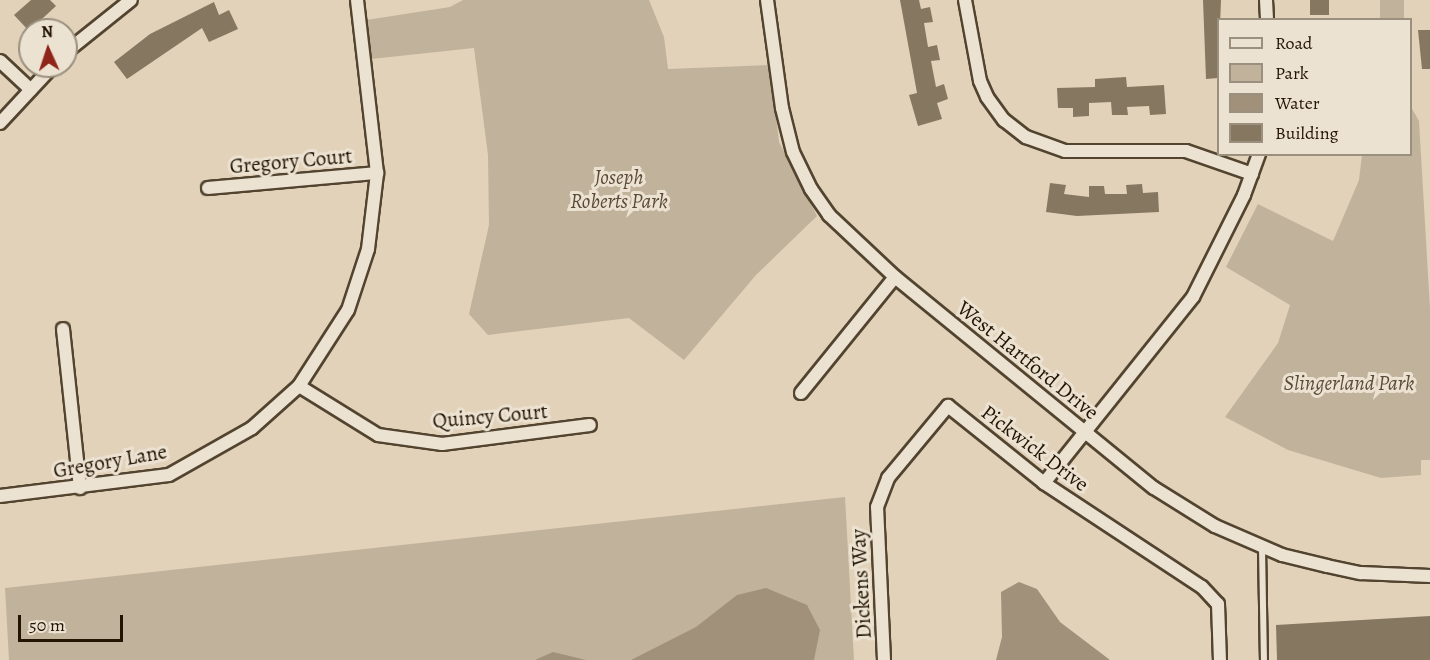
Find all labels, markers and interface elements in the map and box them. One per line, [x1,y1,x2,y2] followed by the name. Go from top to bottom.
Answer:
[18,18,78,78] north arrow
[1217,18,1412,156] legend
[41,21,54,43] text: N
[1275,31,1312,55] text: Road
[1275,61,1309,85] text: Park
[1275,91,1320,115] text: Water
[1275,121,1339,145] text: Building
[229,143,353,179] street label: Gregory Court
[570,164,668,214] park label: Joseph Roberts Park
[952,295,1104,425] street label: West Hartford Drive
[1284,370,1414,396] park label: Slingerland Park
[431,398,549,434] street label: Quincy Court
[976,399,1094,497] street label: Pickwick Drive
[51,439,169,483] street label: Gregory Lane
[846,529,876,639] street label: Dickens Way
[21,603,126,641] scale bar
[29,613,65,637] text: 50 m

